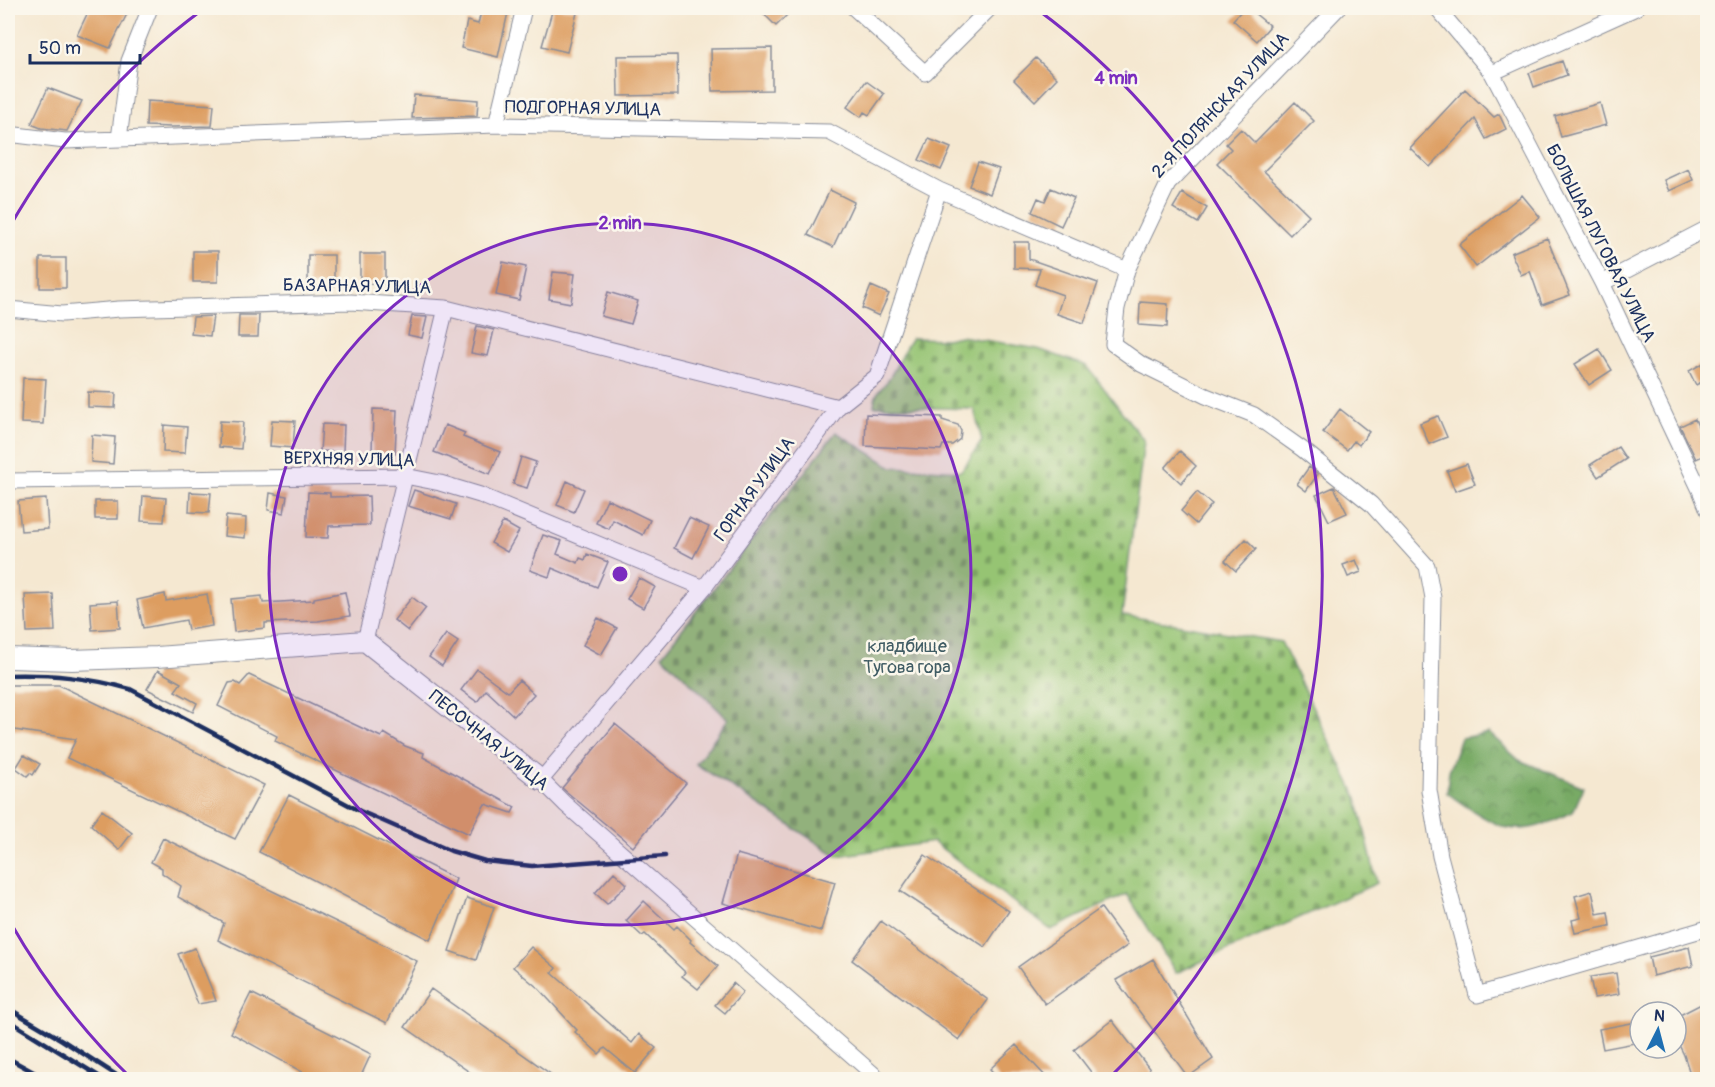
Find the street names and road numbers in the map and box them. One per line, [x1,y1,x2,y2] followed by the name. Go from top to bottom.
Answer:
[1147,27,1294,183] street label: 2-Я ПОЛЯНСКАЯ УЛИЦА
[505,96,662,121] street label: ПОДГОРНАЯ УЛИЦА
[1541,140,1661,346] street label: БОЛЬШАЯ ЛУГОВАЯ УЛИЦА
[283,274,432,299] street label: БАЗАРНАЯ УЛИЦА
[709,432,800,546] street label: ГОРНАЯ УЛИЦА
[283,447,415,472] street label: ВЕРХНЯЯ УЛИЦА
[424,685,554,796] street label: ПЕСОЧНАЯ УЛИЦА

